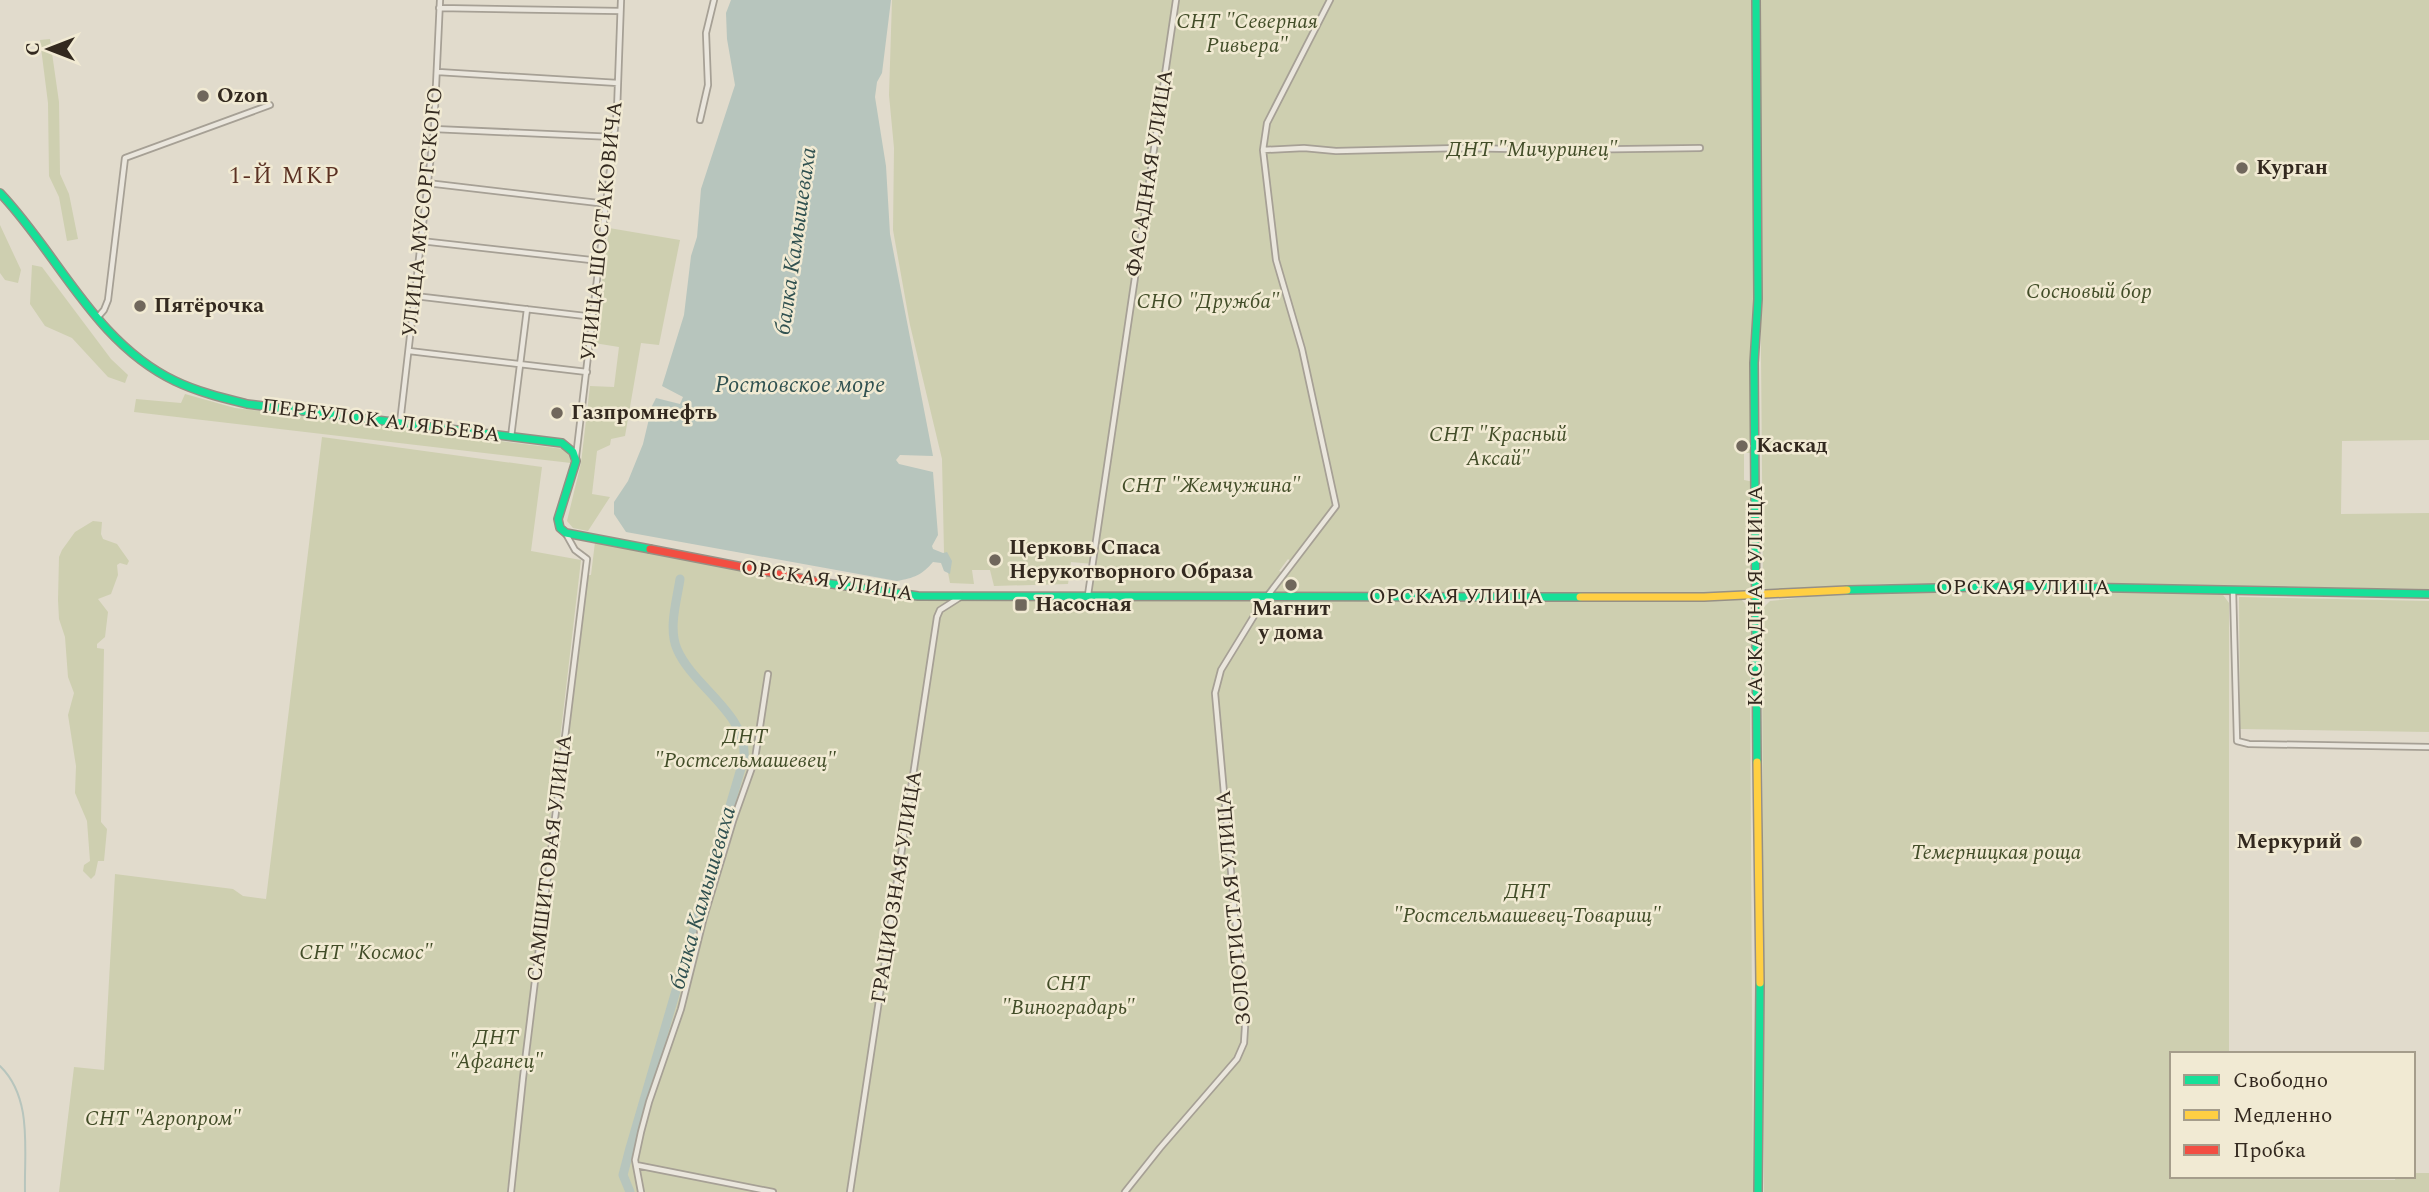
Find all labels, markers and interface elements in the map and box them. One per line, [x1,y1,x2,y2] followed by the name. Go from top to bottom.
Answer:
[1176,6,1318,62] park label: СНТ "Северная Ривьера"
[14,14,84,84] north arrow
[19,42,48,56] text: С
[1118,67,1182,279] street label: ФАСАДНАЯ УЛИЦА
[217,80,269,112] place label: Ozon
[394,85,452,339] street label: УЛИЦА МУСОРГСКОГО
[195,88,211,104] marker: Ozon
[572,99,632,362] street label: УЛИЦА ШОСТАКОВИЧА
[1446,134,1618,166] park label: ДНТ "Мичуринец"
[765,144,827,337] water label: балка Камышеваха
[2256,152,2328,184] place label: Курган
[229,159,341,194] district label: 1-Й МКР
[2234,160,2250,176] marker: Курган
[2026,276,2152,308] park label: Сосновый бор
[1137,286,1280,318] park label: СНО "Дружба"
[154,290,264,322] place label: Пятёрочка
[132,298,148,314] marker: Пятёрочка
[715,368,885,403] water label: Ростовское море
[260,391,502,452] street label: ПЕРЕУЛОК АЛЯБЬЕВА
[571,397,717,429] place label: Газпромнефть
[549,405,565,421] marker: Газпромнефть
[1429,419,1567,475] park label: СНТ "Красный Аксай"
[1756,430,1828,462] place label: Каскад
[1734,438,1750,454] marker: Каскад
[1122,470,1301,502] park label: СНТ "Жемчужина"
[1740,485,1772,707] street label: КАСКАДНАЯ УЛИЦА
[1009,532,1253,588] place label: Церковь Спаса Нерукотворного Образа
[738,552,916,610] street label: ОРСКАЯ УЛИЦА
[987,552,1003,568] marker: Церковь Спаса Нерукотворного Образа
[1936,572,2110,604] street label: ОРСКАЯ УЛИЦА
[1283,577,1299,593] marker: Магнит у дома
[1369,581,1543,613] street label: ОРСКАЯ УЛИЦА
[1035,589,1132,621] place label: Насосная
[1252,593,1331,649] place label: Магнит у дома
[1013,597,1029,613] marker: Насосная
[654,721,837,777] park label: ДНТ "Ростсельмашевец"
[519,732,581,983] street label: САМШИТОВАЯ УЛИЦА
[863,768,931,1006] street label: ГРАЦИОЗНАЯ УЛИЦА
[1208,789,1260,1027] street label: ЗОЛОТИСТАЯ УЛИЦА
[660,802,746,994] water label: балка Камышеваха
[2236,826,2342,858] place label: Меркурий
[2348,834,2364,850] marker: Меркурий
[1911,837,2081,869] park label: Темерницкая роща
[1393,876,1661,932] park label: ДНТ "Ростсельмашевец-Товарищ"
[299,937,433,969] park label: СНТ "Космос"
[1001,968,1135,1024] park label: СНТ "Виноградарь"
[449,1022,544,1078] park label: ДНТ "Афганец"
[2170,1052,2415,1178] legend
[2233,1065,2328,1097] text: Свободно
[2233,1100,2332,1132] text: Медленно
[85,1103,242,1135] park label: СНТ "Агропром"
[2233,1135,2307,1167] text: Пробка

